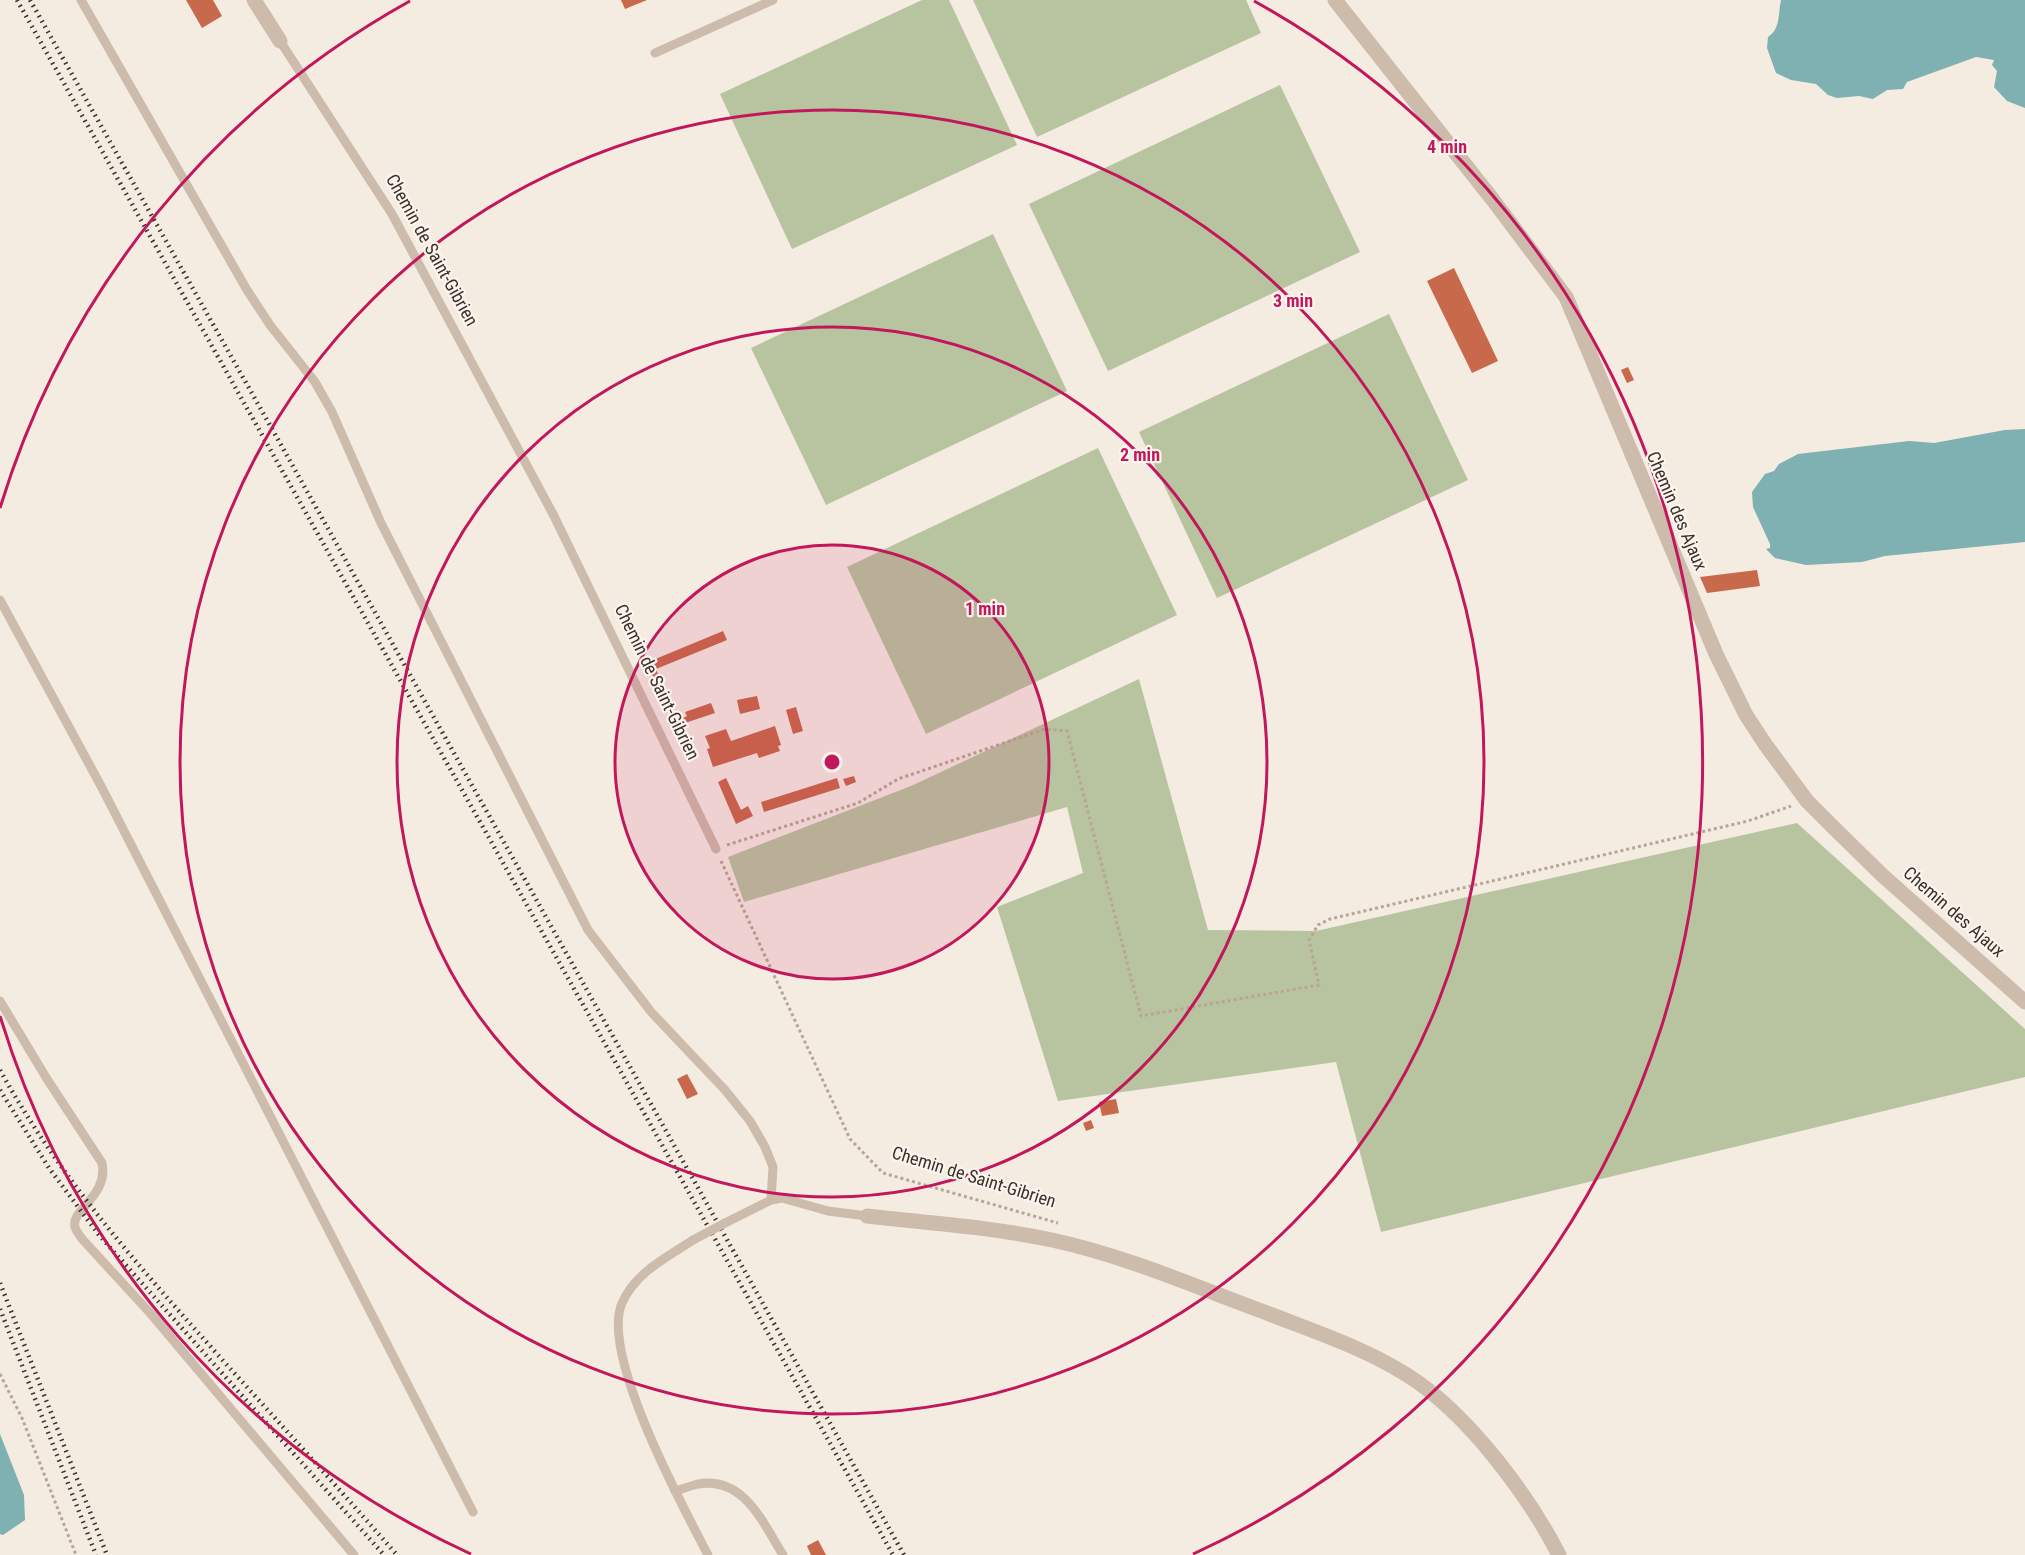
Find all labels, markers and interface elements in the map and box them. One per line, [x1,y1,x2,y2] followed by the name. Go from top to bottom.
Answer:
[1427,136,1467,157] text: 4 min
[382,170,483,329] street label: Chemin de Saint-Gibrien
[1273,290,1313,311] text: 3 min
[1120,444,1160,465] text: 2 min
[1643,448,1712,574] street label: Chemin des Ajaux
[965,598,1005,619] text: 1 min
[611,601,704,763] street label: Chemin de Saint-Gibrien
[822,752,842,772] centre of rings
[1899,862,2009,961] street label: Chemin des Ajaux
[890,1142,1059,1211] street label: Chemin de Saint-Gibrien

